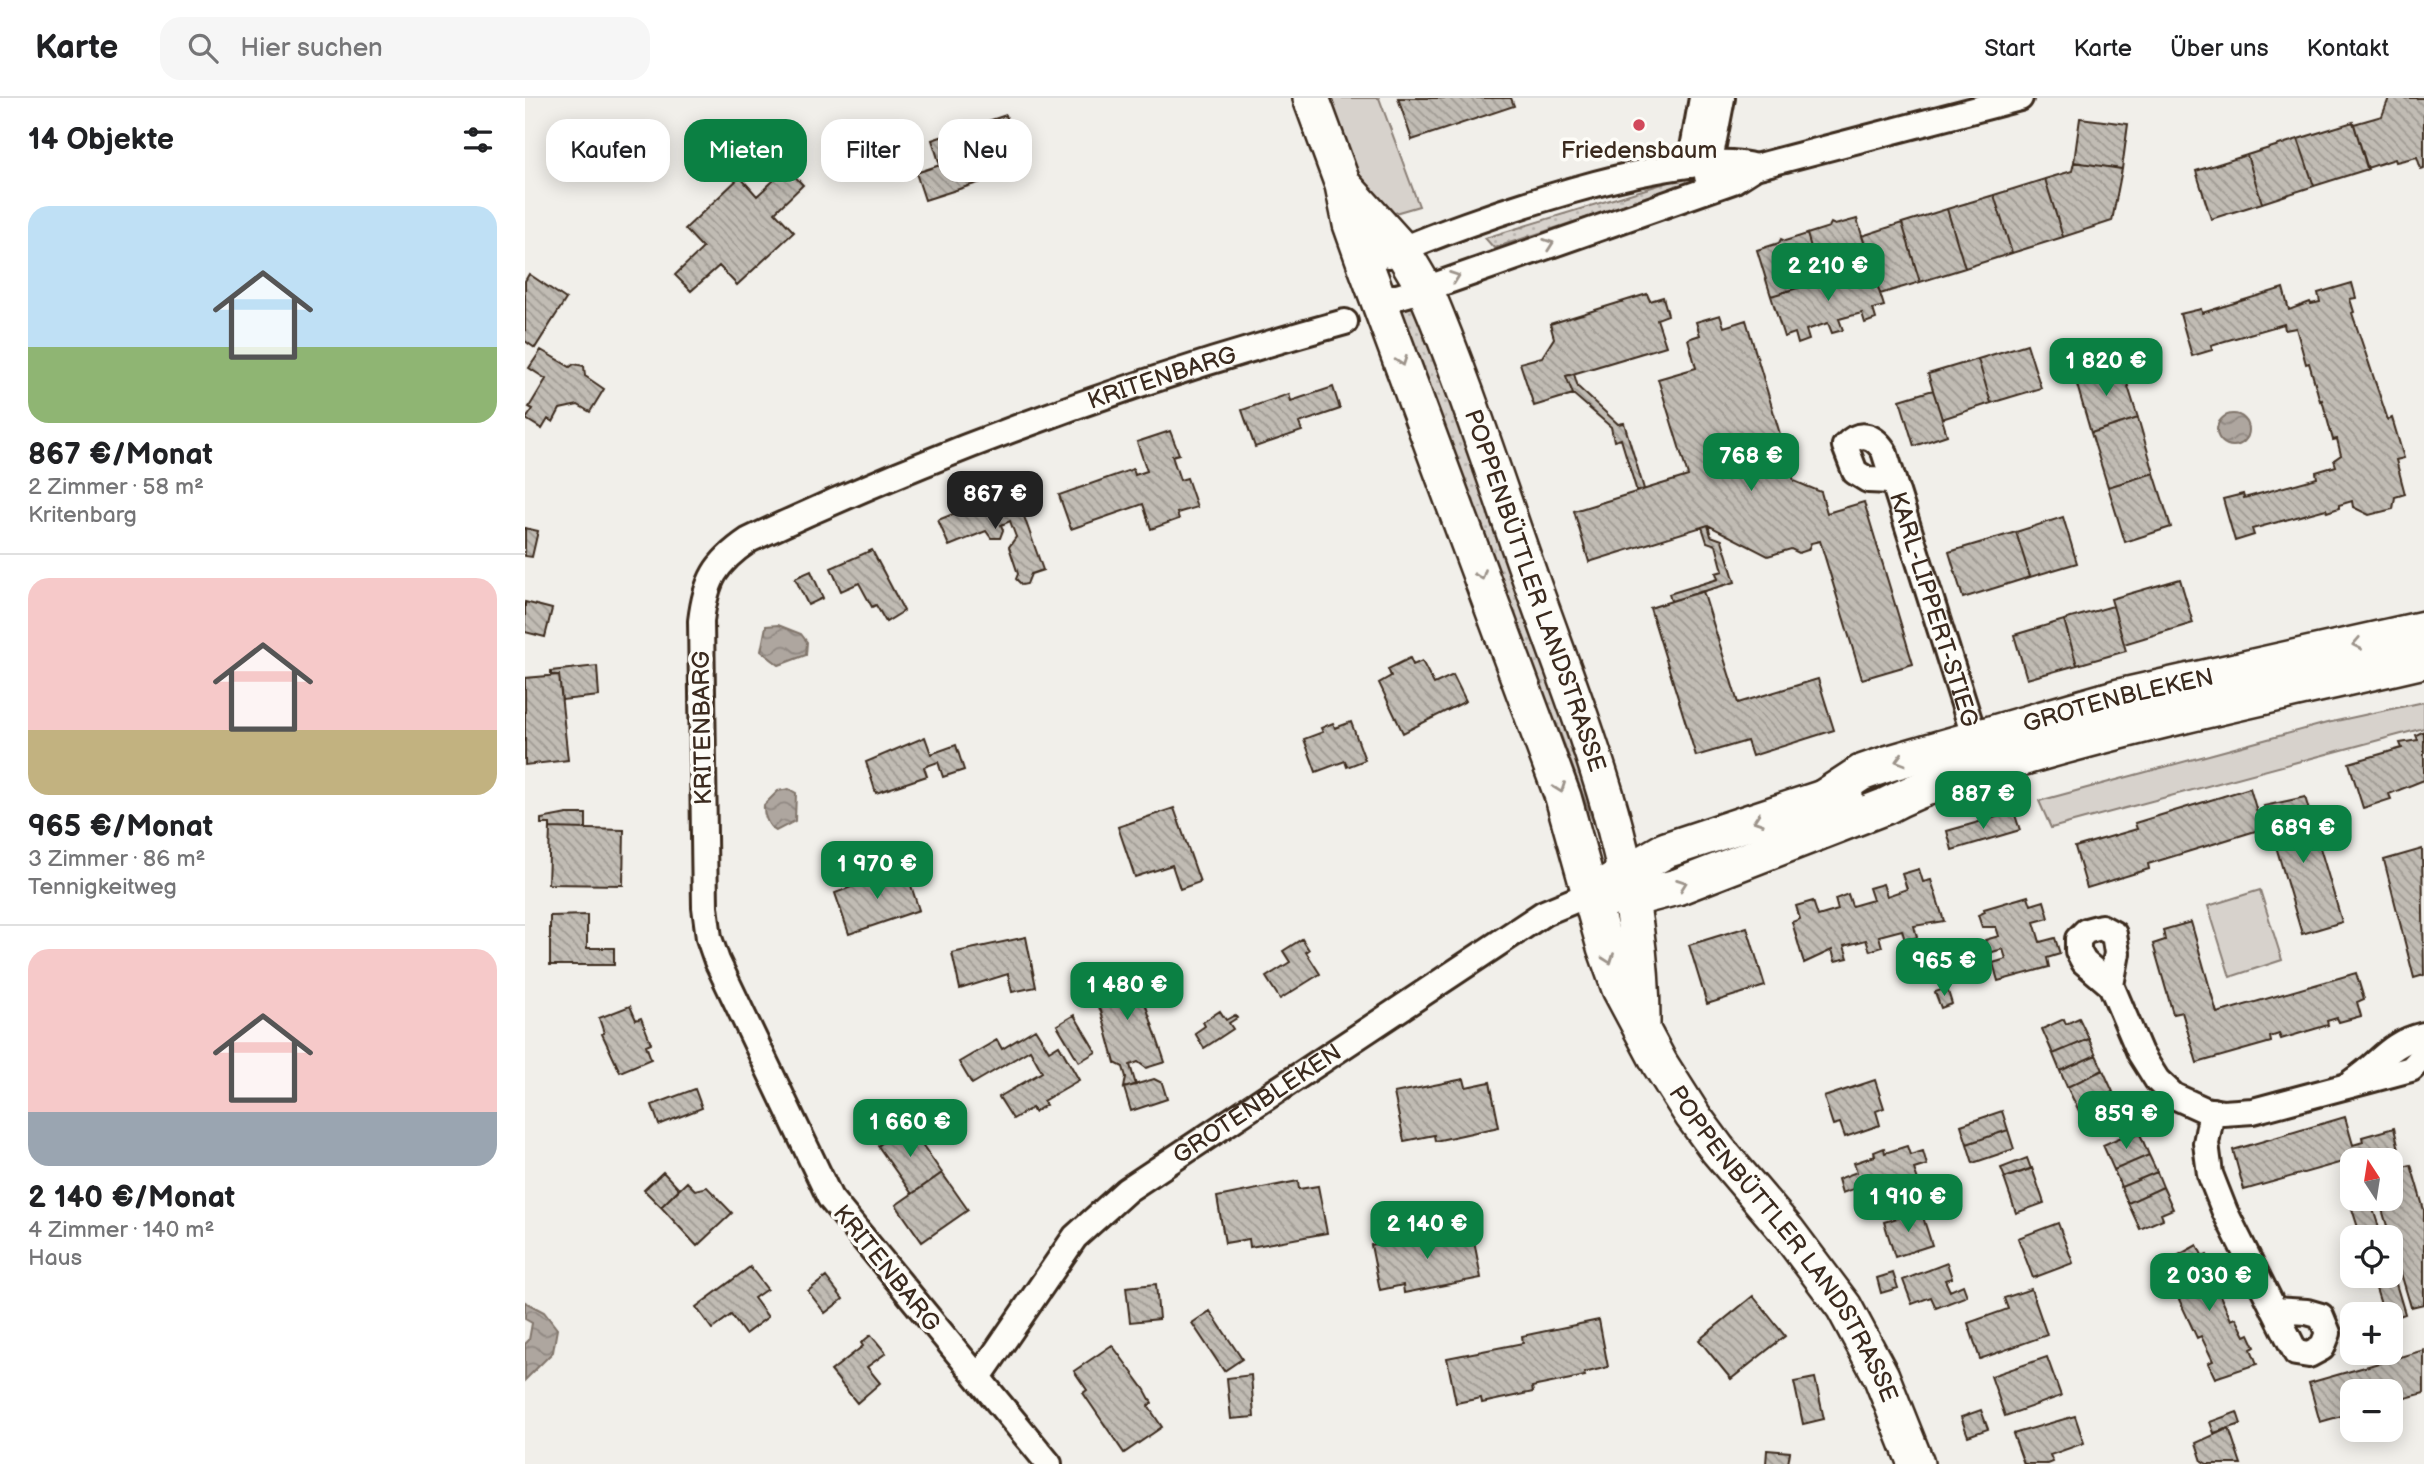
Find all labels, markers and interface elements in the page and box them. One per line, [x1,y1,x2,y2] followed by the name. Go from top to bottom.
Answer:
[160,17,650,80] search box
[35,28,118,68] text: Karte
[184,29,222,67] icon: search
[240,33,383,64] text: Hier suchen
[1984,34,2035,63] text: Start
[2073,34,2132,63] text: Karte
[2170,34,2269,63] text: Über uns
[2307,34,2389,63] text: Kontakt
[1631,117,1647,133] marker: Friedensbaum
[546,119,670,182] chip: Kaufen
[684,119,807,182] chip: Mieten
[821,119,924,182] chip: Filter
[938,119,1032,182] chip: Neu
[459,121,497,159] icon: filters
[28,122,174,158] text: 14 Objekte
[1561,136,1717,165] place label: Friedensbaum
[1542,238,1555,252] one-way arrow
[1763,244,1893,303] pin: 2 210 €
[200,252,326,378] icon: home
[1788,252,1868,280] text: 2 210 €
[1448,272,1460,286] one-way arrow
[2041,338,2171,398] pin: 1 820 €
[1084,340,1240,416] street label: KRITENBARG
[2066,347,2146,375] text: 1 820 €
[1393,355,1407,367] one-way arrow
[1458,406,1612,776] street label: POPPENBÜTTLER LANDSTRASSE
[1702,434,1800,493] pin: 768 €
[28,437,213,473] text: 867 €/Monat
[1719,442,1783,470] text: 768 €
[946,472,1044,531] pin: 867 €
[28,473,204,501] text: 2 Zimmer · 58 m²
[963,480,1027,508] text: 867 €
[1883,488,1984,731] street label: KARL-LIPPERT-STIEG
[28,501,137,529] text: Kritenbarg
[1472,568,1486,580] one-way arrow
[200,624,326,750] icon: home
[2351,636,2363,651] one-way arrow
[687,651,718,805] street label: KRITENBARG
[2020,662,2216,739] street label: GROTENBLEKEN
[1894,752,1906,767] one-way arrow
[1934,772,2032,831] pin: 887 €
[1951,780,2015,808] text: 887 €
[1552,782,1566,794] one-way arrow
[2254,806,2352,865] pin: 689 €
[28,809,213,845] text: 965 €/Monat
[1752,811,1764,826] one-way arrow
[2271,814,2335,842] text: 689 €
[812,842,942,901] pin: 1 970 €
[28,845,205,873] text: 3 Zimmer · 86 m²
[837,850,917,878] text: 1 970 €
[28,873,177,901] text: Tennigkeitweg
[1676,878,1688,892] one-way arrow
[1895,939,1993,998] pin: 965 €
[1912,947,1976,975] text: 965 €
[1601,952,1615,964] one-way arrow
[1062,962,1192,1022] pin: 1 480 €
[1086,971,1168,999] text: 1 480 €
[200,995,326,1121] icon: home
[1168,1038,1347,1170] street label: GROTENBLEKEN
[1662,1080,1904,1406] street label: POPPENBÜTTLER LANDSTRASSE
[2077,1091,2175,1151] pin: 859 €
[845,1100,975,1159] pin: 1 660 €
[2094,1100,2158,1128] text: 859 €
[869,1108,951,1136] text: 1 660 €
[2340,1148,2403,1211] north arrow
[2340,1148,2403,1442] map controls
[1843,1174,1973,1234] pin: 1 910 €
[28,1180,235,1216] text: 2 140 €/Monat
[1870,1183,1946,1211] text: 1 910 €
[827,1199,946,1337] street label: KRITENBARG
[1362,1202,1492,1261] pin: 2 140 €
[1386,1210,1468,1238] text: 2 140 €
[28,1216,214,1244] text: 4 Zimmer · 140 m²
[2340,1225,2403,1288] button: locate
[28,1244,82,1272] text: Haus
[2144,1254,2274,1313] pin: 2 030 €
[2166,1262,2252,1290] text: 2 030 €
[2340,1302,2403,1365] button: +
[2340,1379,2403,1442] button: −

